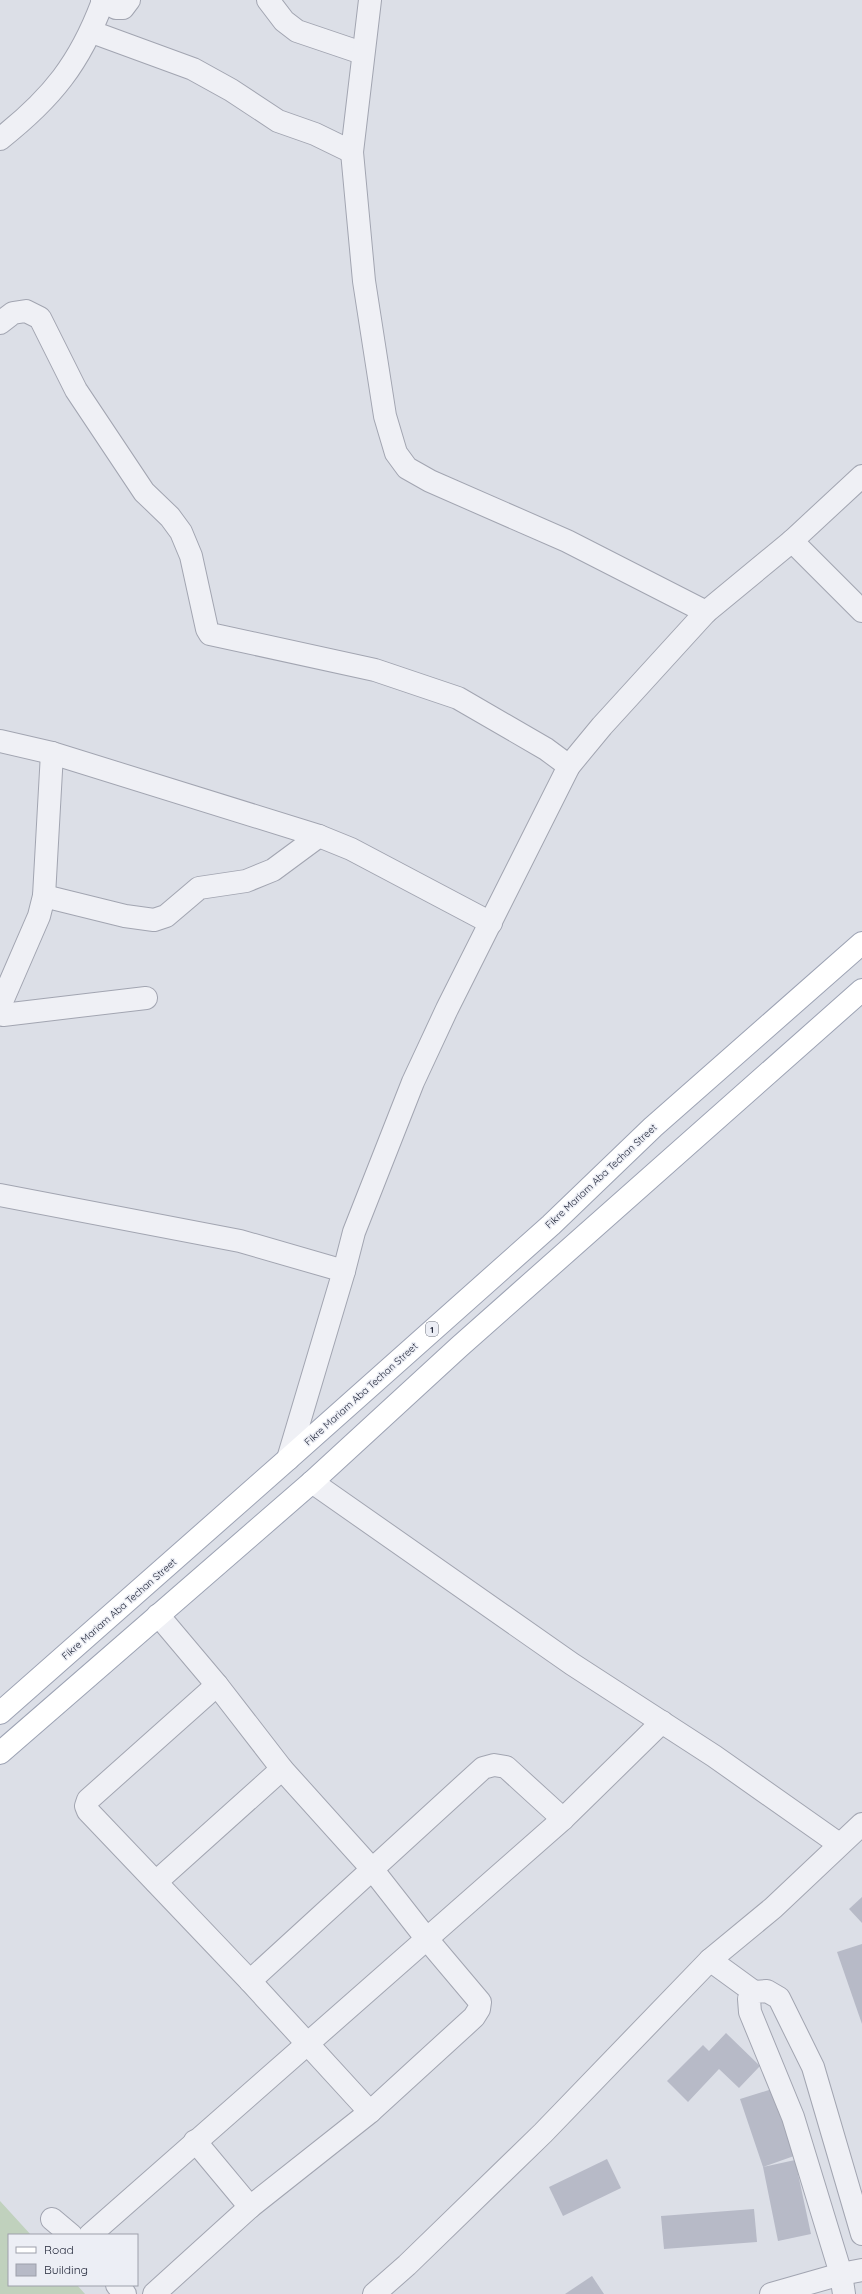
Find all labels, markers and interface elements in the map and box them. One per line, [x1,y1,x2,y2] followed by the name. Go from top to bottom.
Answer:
[542,1120,660,1231] street label: Fikre Mariam Aba Techan Street
[426,1322,438,1336] road number: 1
[302,1339,421,1448] street label: Fikre Mariam Aba Techan Street
[59,1555,180,1662] street label: Fikre Mariam Aba Techan Street
[8,2234,138,2286] legend
[44,2242,74,2257] text: Road
[44,2262,88,2277] text: Building

